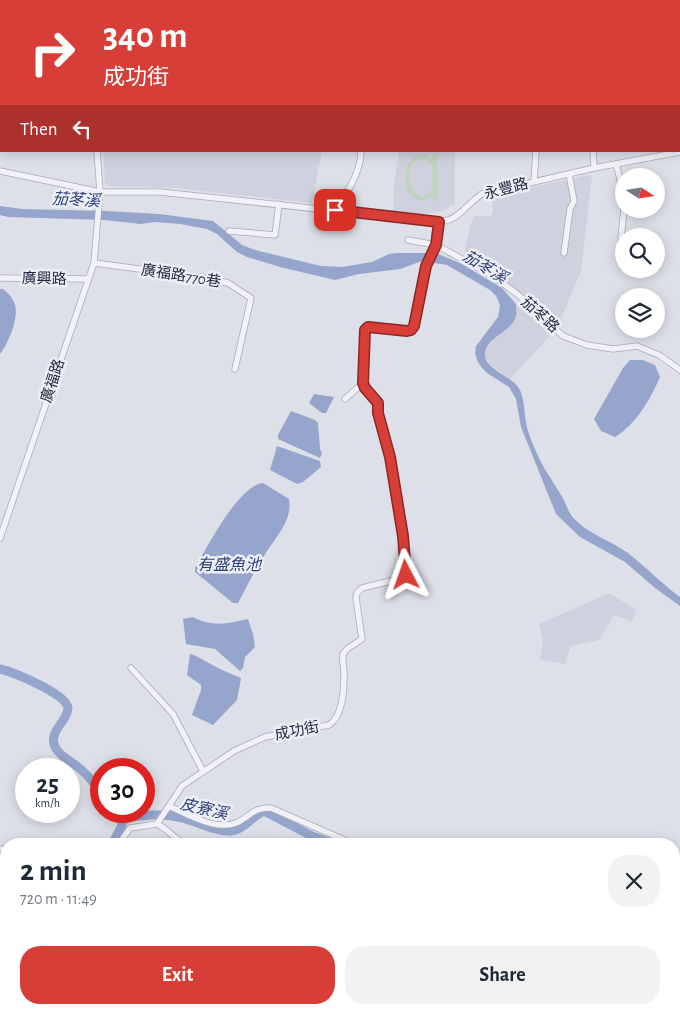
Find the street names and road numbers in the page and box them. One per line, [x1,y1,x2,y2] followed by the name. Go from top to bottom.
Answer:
[482,175,530,202] street label: 永豐路
[140,261,222,290] street label: 廣福路770巷
[21,270,67,287] street label: 廣興路
[518,294,562,336] street label: 茄苳路
[38,357,67,405] street label: 廣福路
[273,718,321,743] street label: 成功街

